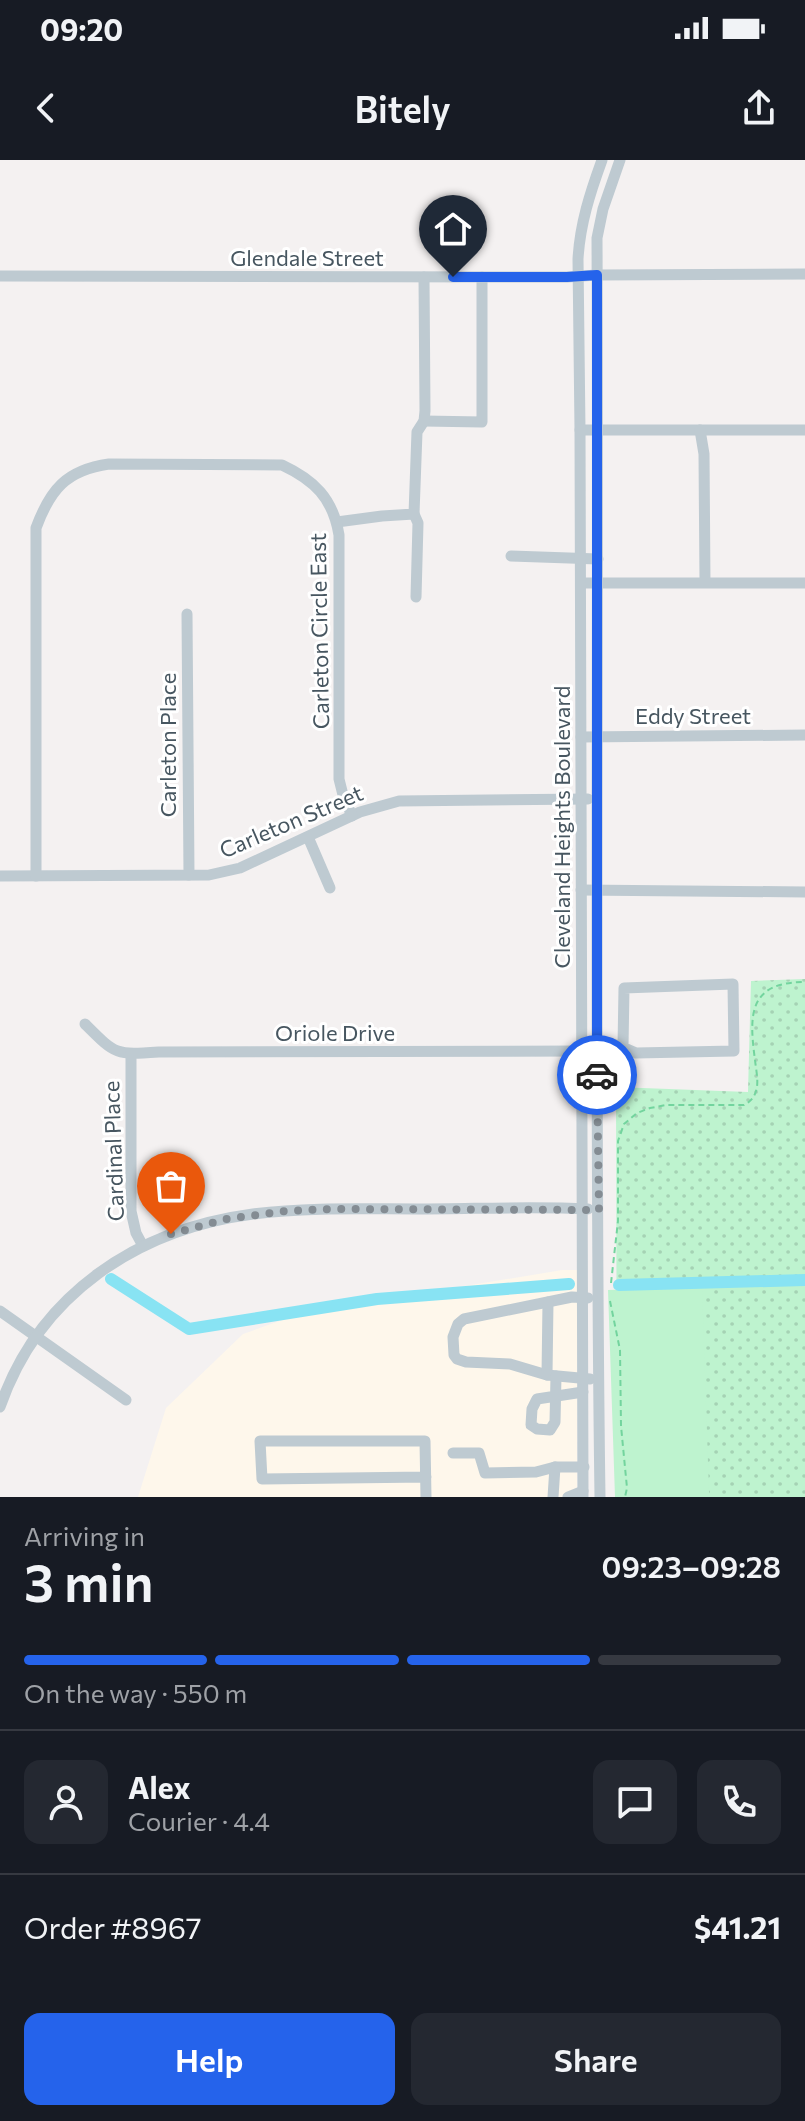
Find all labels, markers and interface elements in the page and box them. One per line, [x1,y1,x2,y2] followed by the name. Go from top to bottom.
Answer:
[40,10,123,47] text: 09:20
[24,86,68,130] icon: back
[354,86,451,130] text: Bitely
[737,86,781,130] icon: share
[419,195,487,277] pin
[431,207,475,251] icon: home
[230,244,384,271] street label: Glendale Street
[304,533,334,729] street label: Carleton Circle East
[154,673,181,817] street label: Carleton Place
[548,686,575,968] street label: Cleveland Heights Boulevard
[635,702,751,729] street label: Eddy Street
[215,779,367,863] street label: Carleton Street
[275,1019,395,1046] street label: Oriole Drive
[557,1035,637,1115] courier
[575,1053,619,1097] icon: car
[97,1080,129,1222] street label: Cardinal Place
[137,1152,205,1234] pin
[149,1164,193,1208] icon: bag
[24,1520,145,1551] text: Arriving in
[602,1547,781,1584] text: 09:23–09:28
[24,1549,153,1613] text: 3 min
[24,1677,247,1708] text: On the way · 550 m
[24,1760,108,1844] button: person
[593,1760,677,1844] button: chat
[697,1760,781,1844] button: phone
[128,1768,191,1805] text: Alex
[128,1805,270,1836] text: Courier · 4.4
[24,1908,202,1945] text: Order #8967
[694,1908,781,1945] text: $41.21
[24,2013,395,2105] button: Help
[411,2013,781,2105] button: Share

